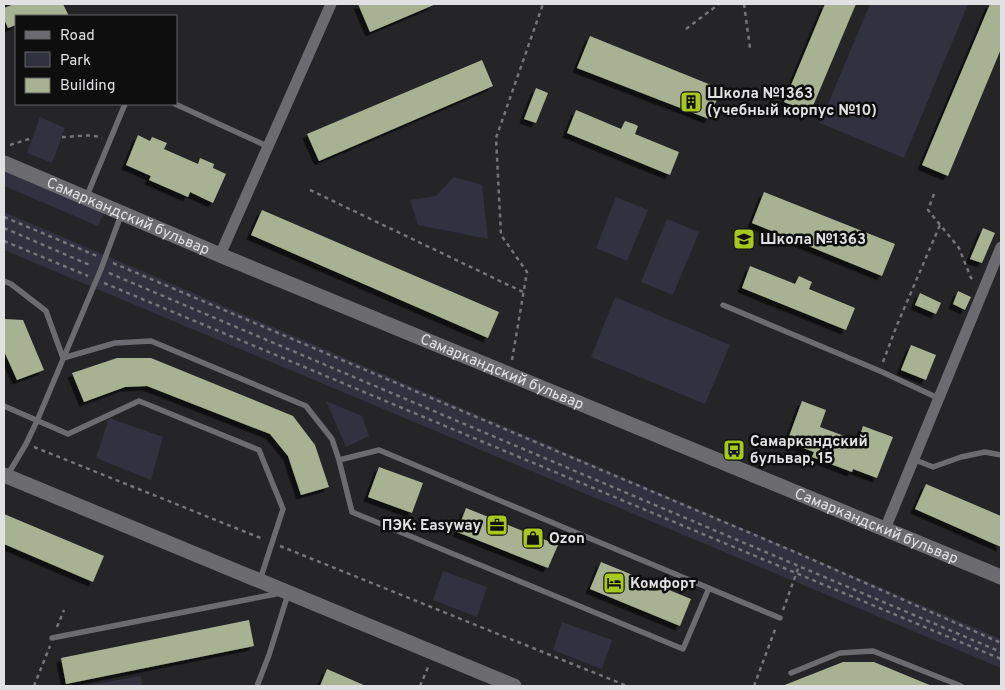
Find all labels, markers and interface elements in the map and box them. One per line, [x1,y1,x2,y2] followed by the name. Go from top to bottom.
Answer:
[15,15,178,105] legend
[60,27,95,46] text: Road
[60,52,91,71] text: Park
[60,77,115,96] text: Building
[707,85,877,121] place label: Школа №1363 (учебный корпус №10)
[679,90,703,114] building icon: Школа №1363 (учебный корпус №10)
[43,174,212,260] street label: Самаркандский бульвар
[732,227,756,251] school or university icon: Школа №1363
[760,231,866,250] place label: Школа №1363
[417,330,586,415] street label: Самаркандский бульвар
[750,433,868,469] place label: Самаркандский бульвар, 15
[722,438,746,462] bus stop icon: Самаркандский бульвар, 15
[791,485,961,569] street label: Самаркандский бульвар
[485,513,509,537] office icon: ПЭК: Easyway
[382,517,481,536] place label: ПЭК: Easyway
[521,526,545,550] shop icon: Ozon
[549,530,585,549] place label: Ozon
[602,571,626,595] hotel icon: Комфорт
[630,575,696,594] place label: Комфорт

